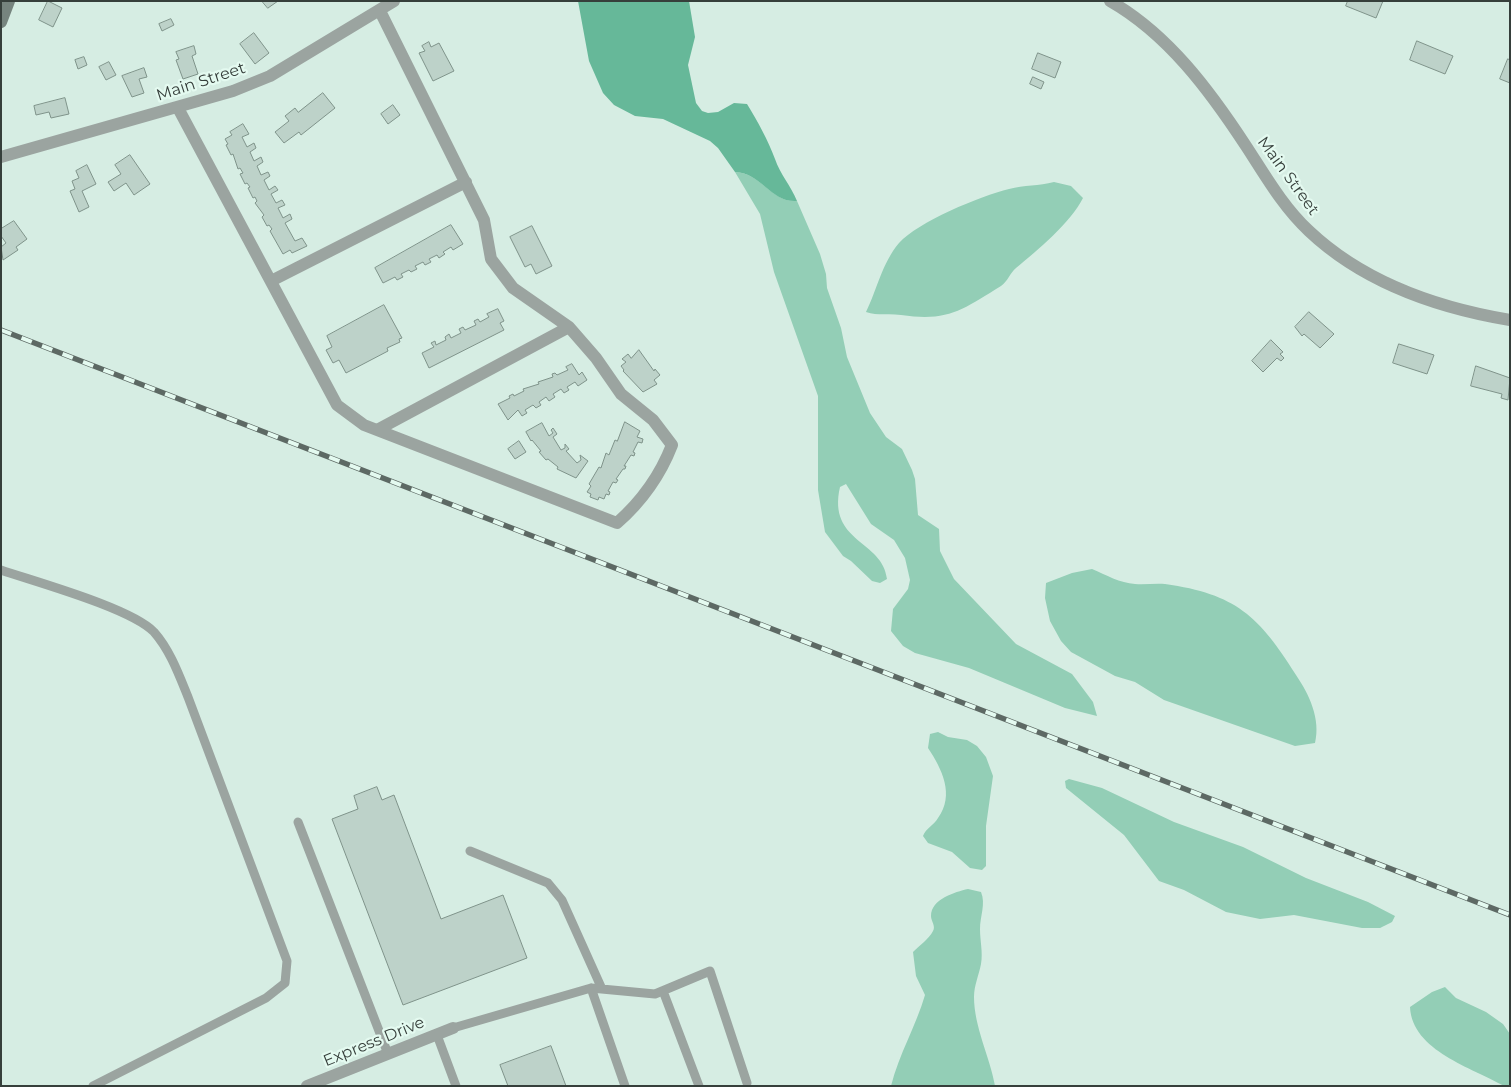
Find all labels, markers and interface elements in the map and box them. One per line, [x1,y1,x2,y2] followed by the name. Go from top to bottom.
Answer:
[154,59,248,105] street label: Main Street
[1253,133,1323,219] street label: Main Street
[321,1013,427,1071] street label: Express Drive

